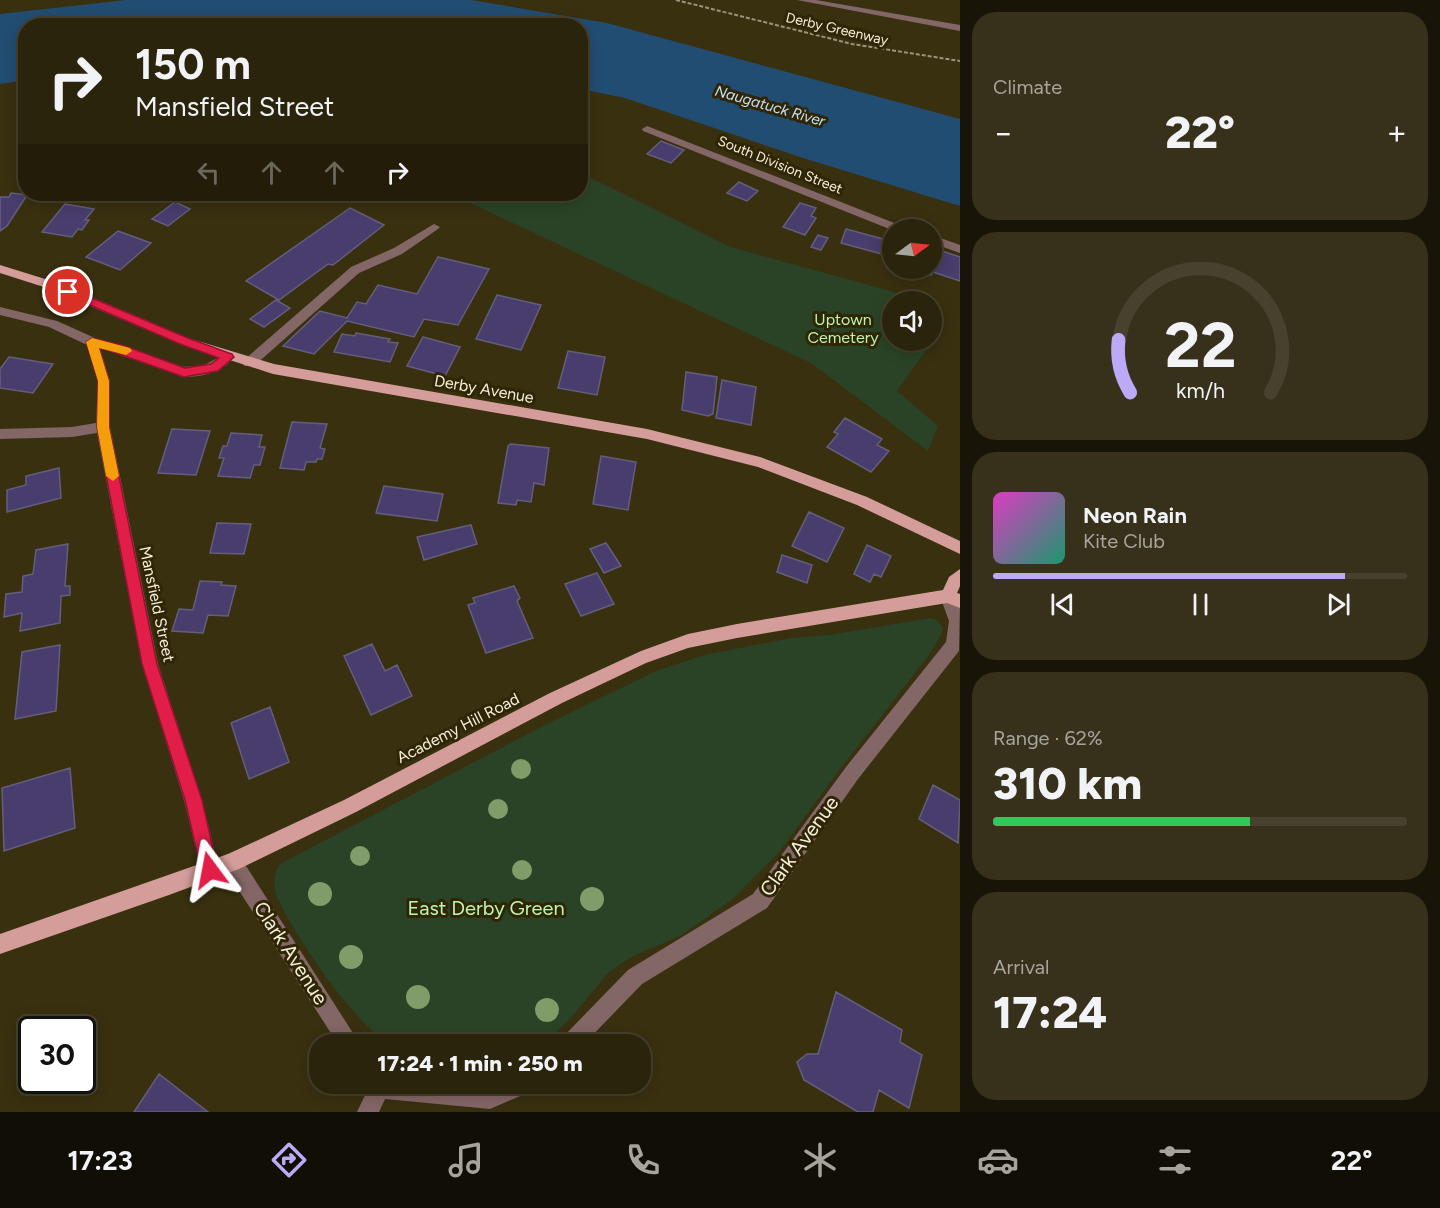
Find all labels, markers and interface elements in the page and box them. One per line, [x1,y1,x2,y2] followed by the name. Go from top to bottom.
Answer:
[784,9,890,49] street label: Derby Greenway
[135,39,251,90] text: 150 m
[36,42,114,120] icon: right
[993,75,1062,99] text: Climate
[713,82,828,131] water label: Naugatuck River
[135,90,334,123] text: Mansfield Street
[1165,105,1235,159] text: 22°
[993,113,1014,152] text: −
[1386,113,1407,152] text: +
[715,132,845,198] street label: South Division Street
[192,156,225,189] icon: left
[255,156,288,189] icon: ahead
[318,156,351,189] icon: ahead
[381,156,414,189] icon: right
[882,219,942,279] north arrow
[882,219,942,351] map controls
[42,266,93,317] pin
[51,275,84,308] icon: arrive
[882,291,942,351] button: sound
[1164,308,1236,383] text: 22
[807,310,879,347] park label: Uptown Cemetery
[433,371,536,407] street label: Derby Avenue
[1176,378,1224,403] text: km/h
[1083,502,1187,529] text: Neon Rain
[1083,529,1165,553] text: Kite Club
[135,544,179,664] street label: Mansfield Street
[1046,588,1079,621] icon: previous
[1184,588,1217,621] icon: pause
[1322,588,1355,621] icon: next
[394,689,522,767] street label: Academy Hill Road
[993,726,1103,750] text: Range · 62%
[993,756,1142,810] text: 310 km
[755,791,843,901] street label: Clark Avenue
[178,838,242,902] position arrow
[407,896,565,920] park label: East Derby Green
[249,897,333,1009] street label: Clark Avenue
[993,955,1049,979] text: Arrival
[993,985,1107,1039] text: 17:24
[18,1016,96,1094] speed limit sign: 30
[377,1050,583,1077] text: 17:24 · 1 min · 250 m
[268,1139,310,1181] icon: directions
[445,1139,487,1181] icon: music
[622,1139,664,1181] icon: phone
[799,1139,841,1181] icon: climate
[977,1139,1019,1181] icon: car
[1154,1139,1196,1181] icon: filters
[68,1144,133,1177] text: 17:23
[1331,1144,1372,1177] text: 22°

